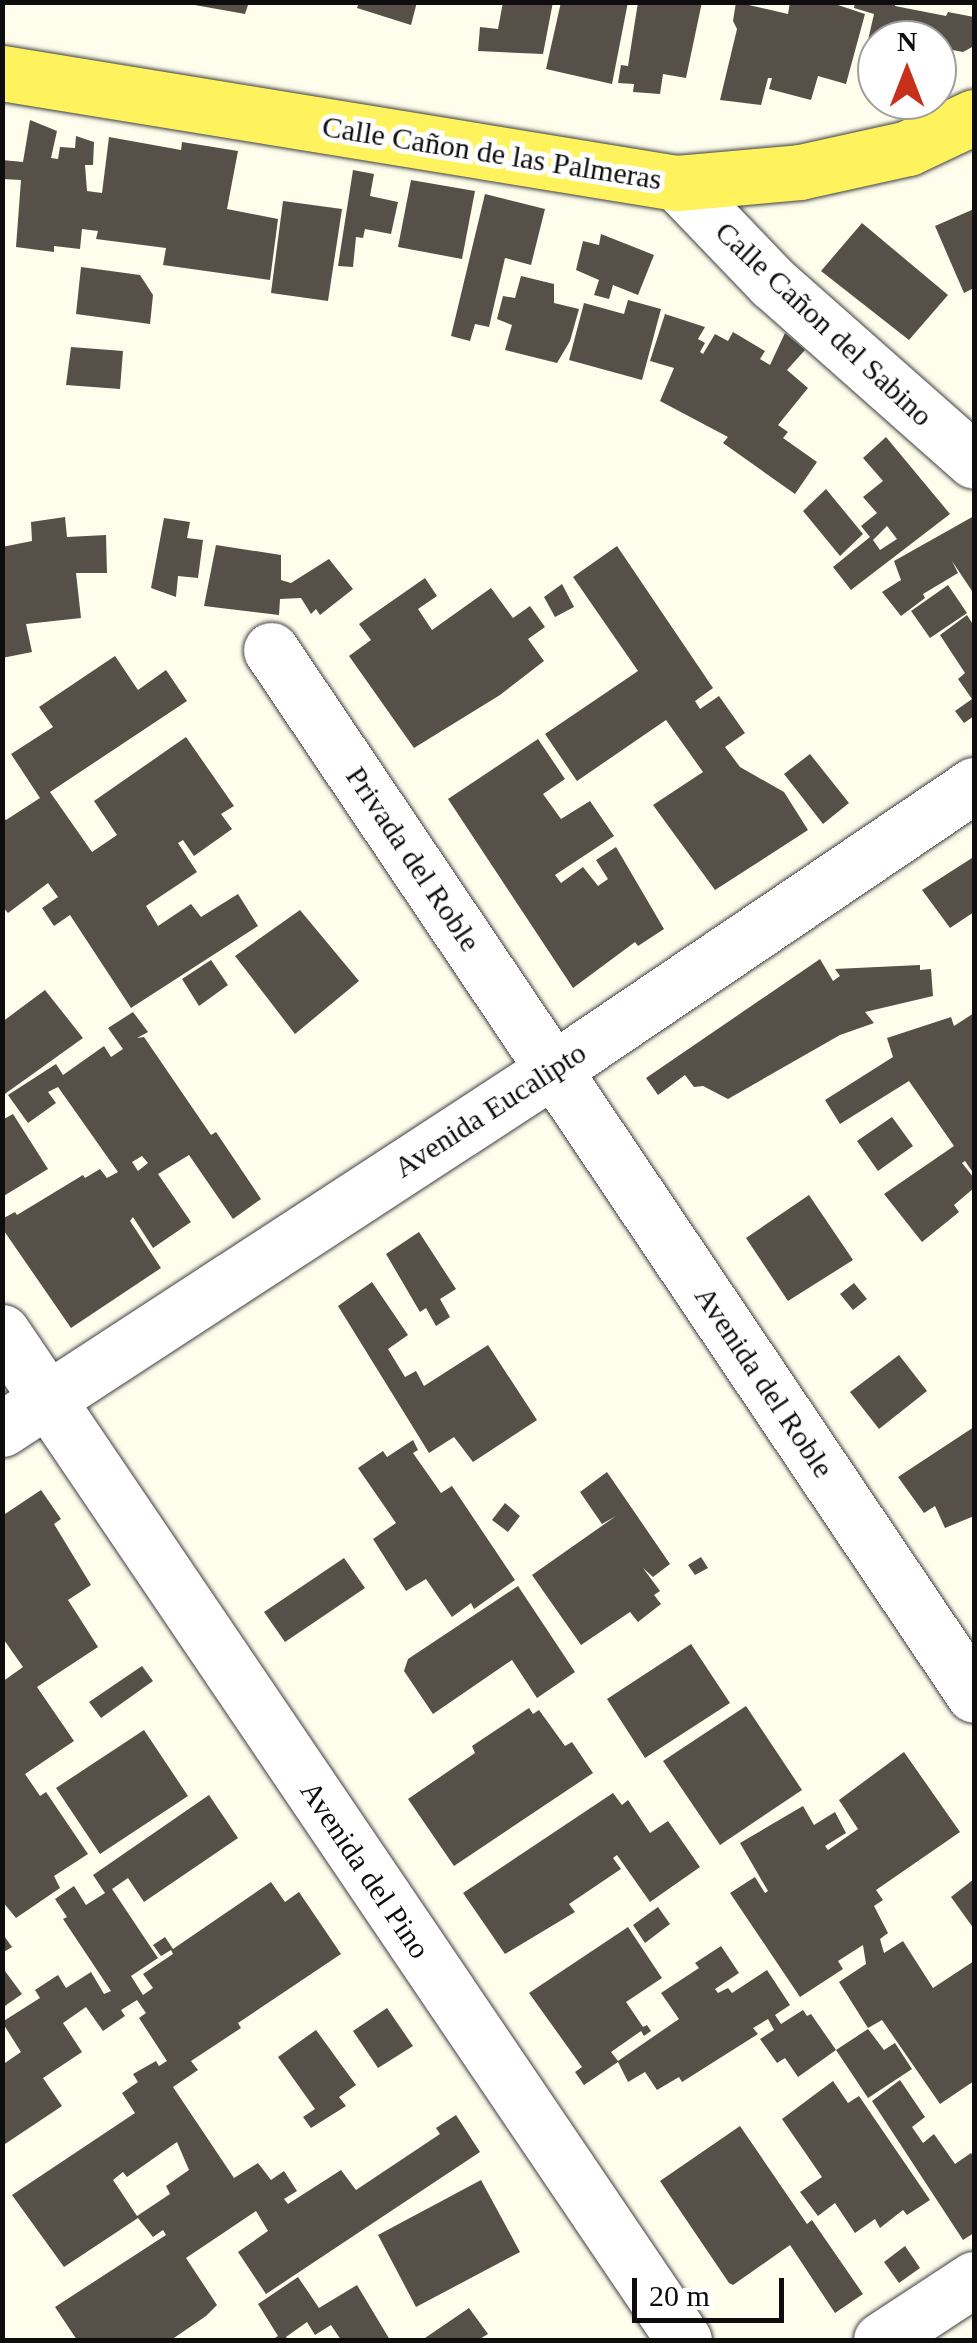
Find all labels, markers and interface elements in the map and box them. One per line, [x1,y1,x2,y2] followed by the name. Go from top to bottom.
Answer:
[857,20,957,120] north arrow
[897,26,917,57] text: N
[320,108,664,198] street label: Calle Cañon de las Palmeras
[708,214,940,434] street label: Calle Cañon del Sabino
[338,760,488,958] street label: Privada del Roble
[387,1034,593,1186] street label: Avenida Eucalipto
[687,1280,841,1484] street label: Avenida del Roble
[292,1775,438,1965] street label: Avenida del Pino
[637,2258,790,2320] scale bar
[649,2279,710,2312] text: 20 m

